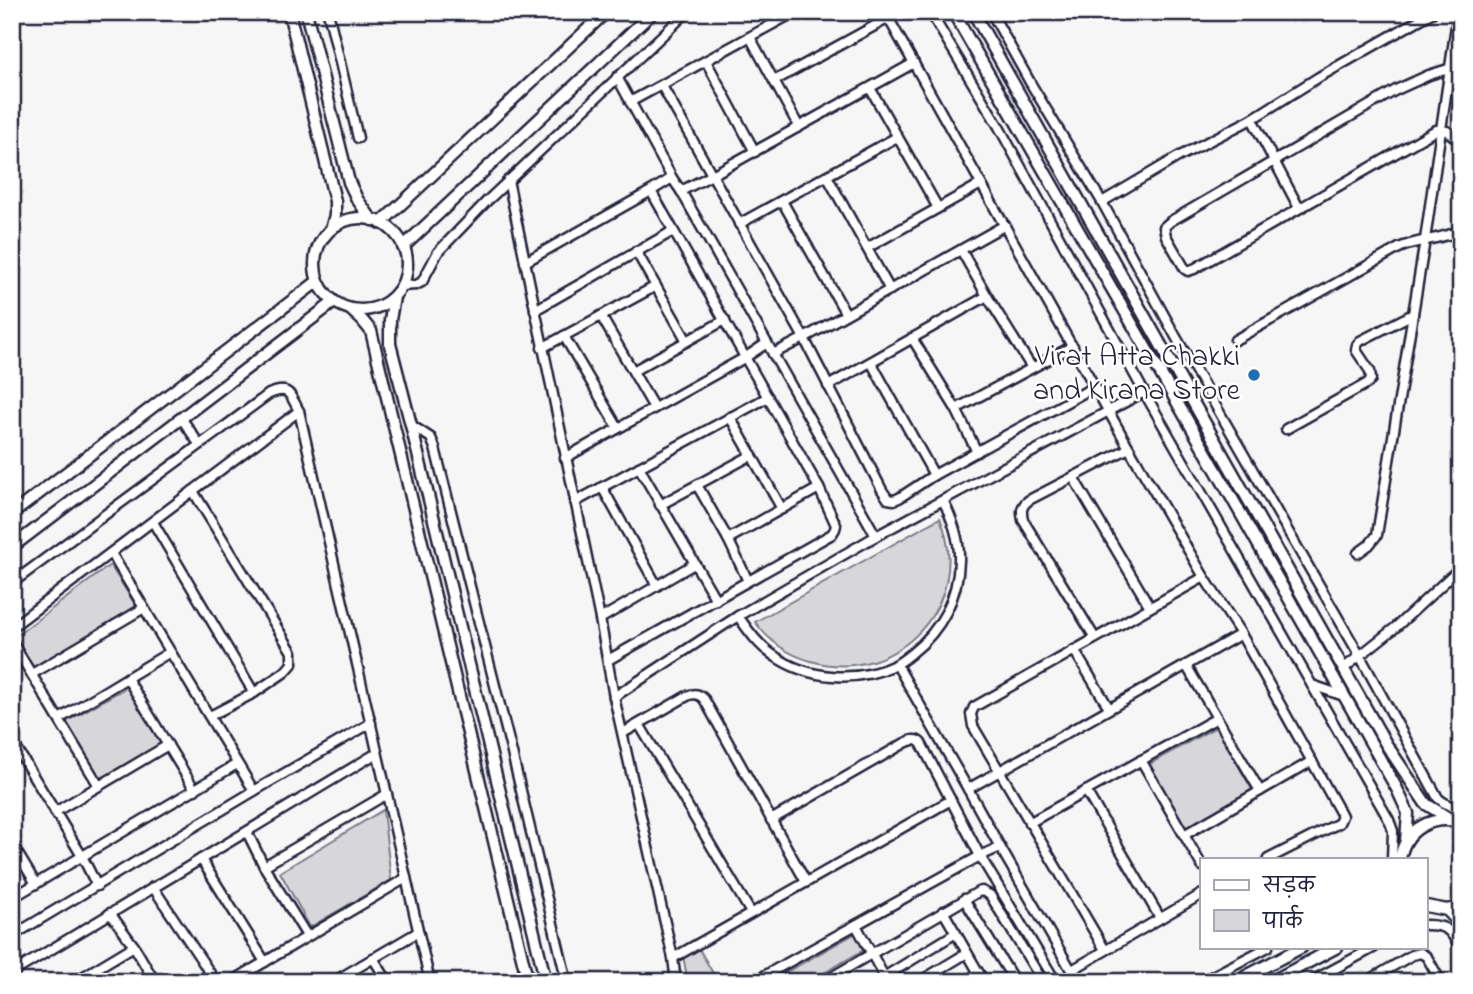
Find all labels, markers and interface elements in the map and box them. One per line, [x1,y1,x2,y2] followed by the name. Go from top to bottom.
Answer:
[1033,336,1241,414] place label: Virat Atta Chakki and Kirana Store
[1246,367,1262,383] marker: Virat Atta Chakki and Kirana Store
[1200,858,1428,948] legend
[1262,872,1316,902] text: सड़क
[1262,904,1304,938] text: पार्क

